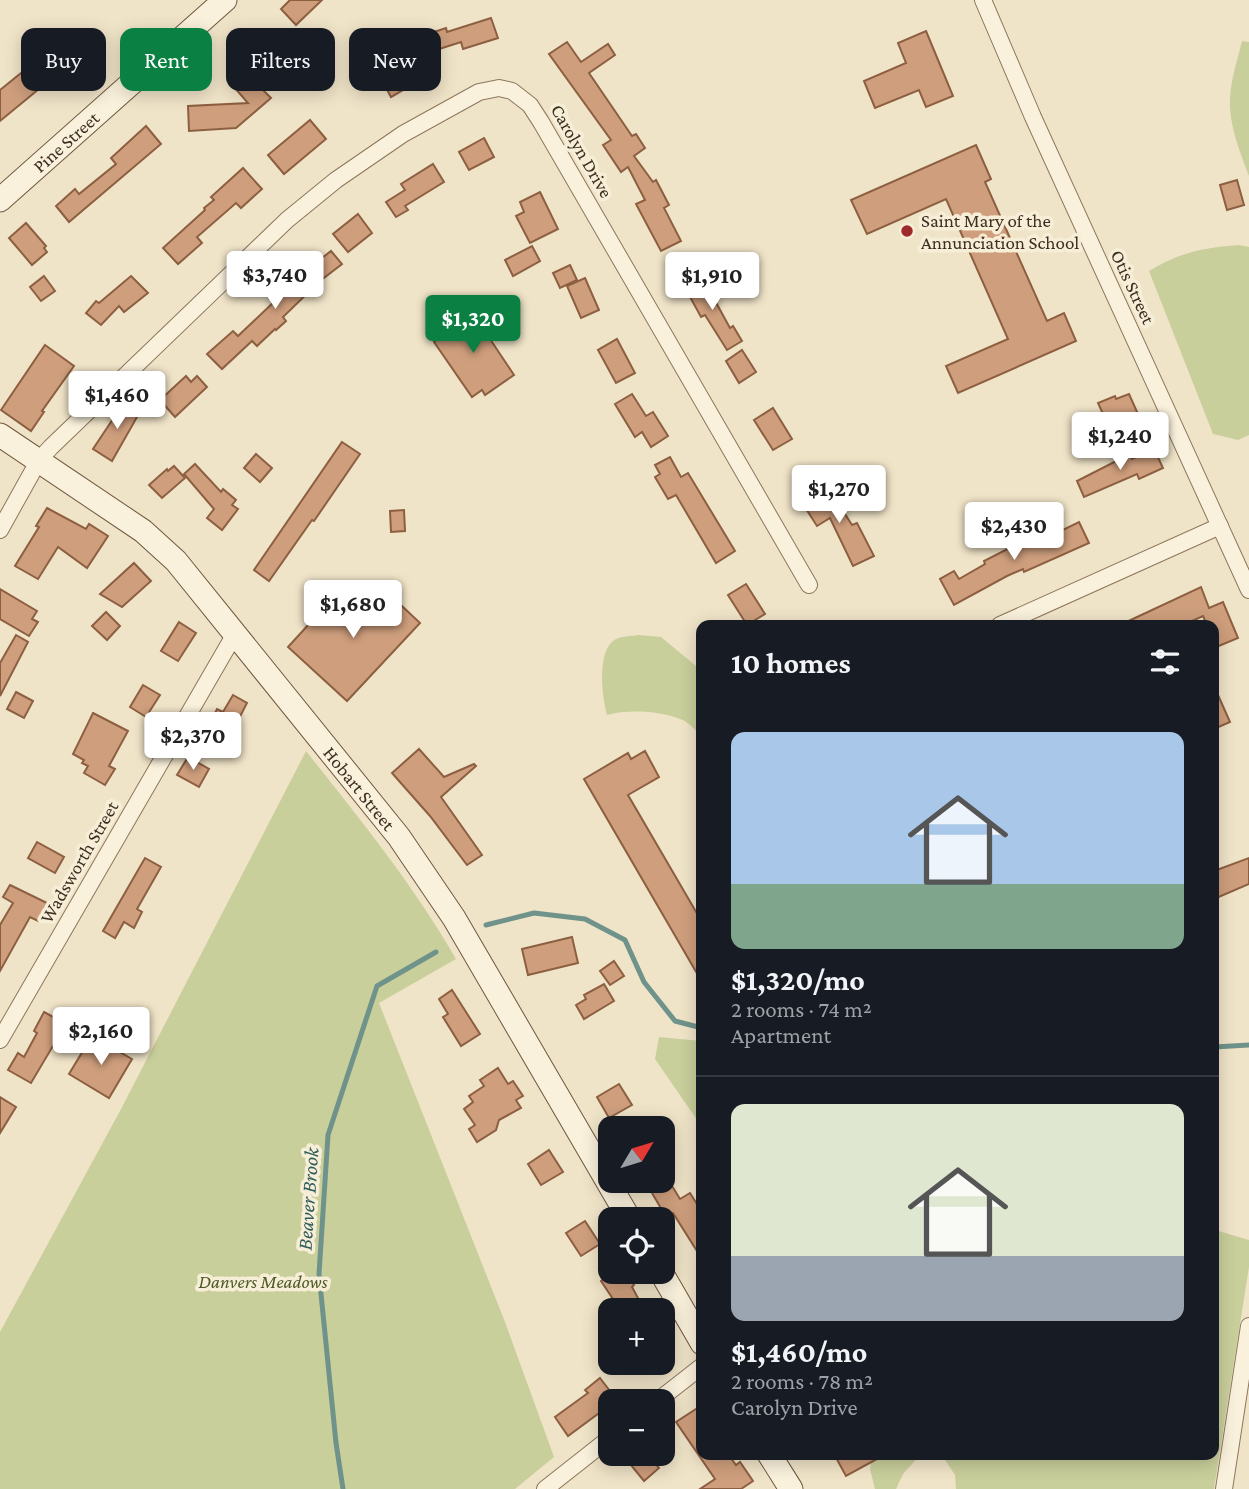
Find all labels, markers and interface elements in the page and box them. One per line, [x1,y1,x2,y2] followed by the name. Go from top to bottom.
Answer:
[21,28,106,91] chip: Buy
[120,28,212,91] chip: Rent
[226,28,335,91] chip: Filters
[349,28,441,91] chip: New
[547,100,617,202] street label: Carolyn Drive
[28,106,104,176] street label: Pine Street
[921,210,1079,253] place label: Saint Mary of the Annunciation School
[899,223,915,239] marker: Saint Mary of the Annunciation School
[1107,247,1160,328] street label: Otis Street
[218,252,332,311] pin: $3,740
[655,252,769,312] pin: $1,910
[243,261,307,287] text: $3,740
[681,262,743,288] text: $1,910
[416,296,530,355] pin: $1,320
[441,305,505,331] text: $1,320
[60,372,174,431] pin: $1,460
[84,381,150,407] text: $1,460
[1063,412,1177,472] pin: $1,240
[1088,422,1152,448] text: $1,240
[782,466,896,525] pin: $1,270
[808,475,870,501] text: $1,270
[957,503,1071,562] pin: $2,430
[981,512,1047,538] text: $2,430
[296,580,410,640] pin: $1,680
[320,590,386,616] text: $1,680
[1146,643,1184,681] icon: filters
[731,646,851,679] text: 10 homes
[136,712,250,772] pin: $2,370
[160,722,226,748] text: $2,370
[320,742,400,835] street label: Hobart Street
[895,777,1021,903] icon: home
[36,797,123,927] street label: Wadsworth Street
[731,963,865,996] text: $1,320/mo
[731,996,872,1022] text: 2 rooms · 74 m²
[44,1007,158,1067] pin: $2,160
[69,1017,133,1043] text: $2,160
[731,1022,831,1048] text: Apartment
[598,1116,676,1194] north arrow
[598,1116,675,1466] map controls
[292,1146,324,1251] water label: Beaver Brook
[895,1149,1021,1275] icon: home
[598,1207,675,1284] button: locate
[198,1271,328,1292] park label: Danvers Meadows
[598,1298,675,1375] button: +
[731,1335,867,1368] text: $1,460/mo
[731,1368,873,1394] text: 2 rooms · 78 m²
[598,1389,675,1466] button: −
[731,1394,858,1420] text: Carolyn Drive

